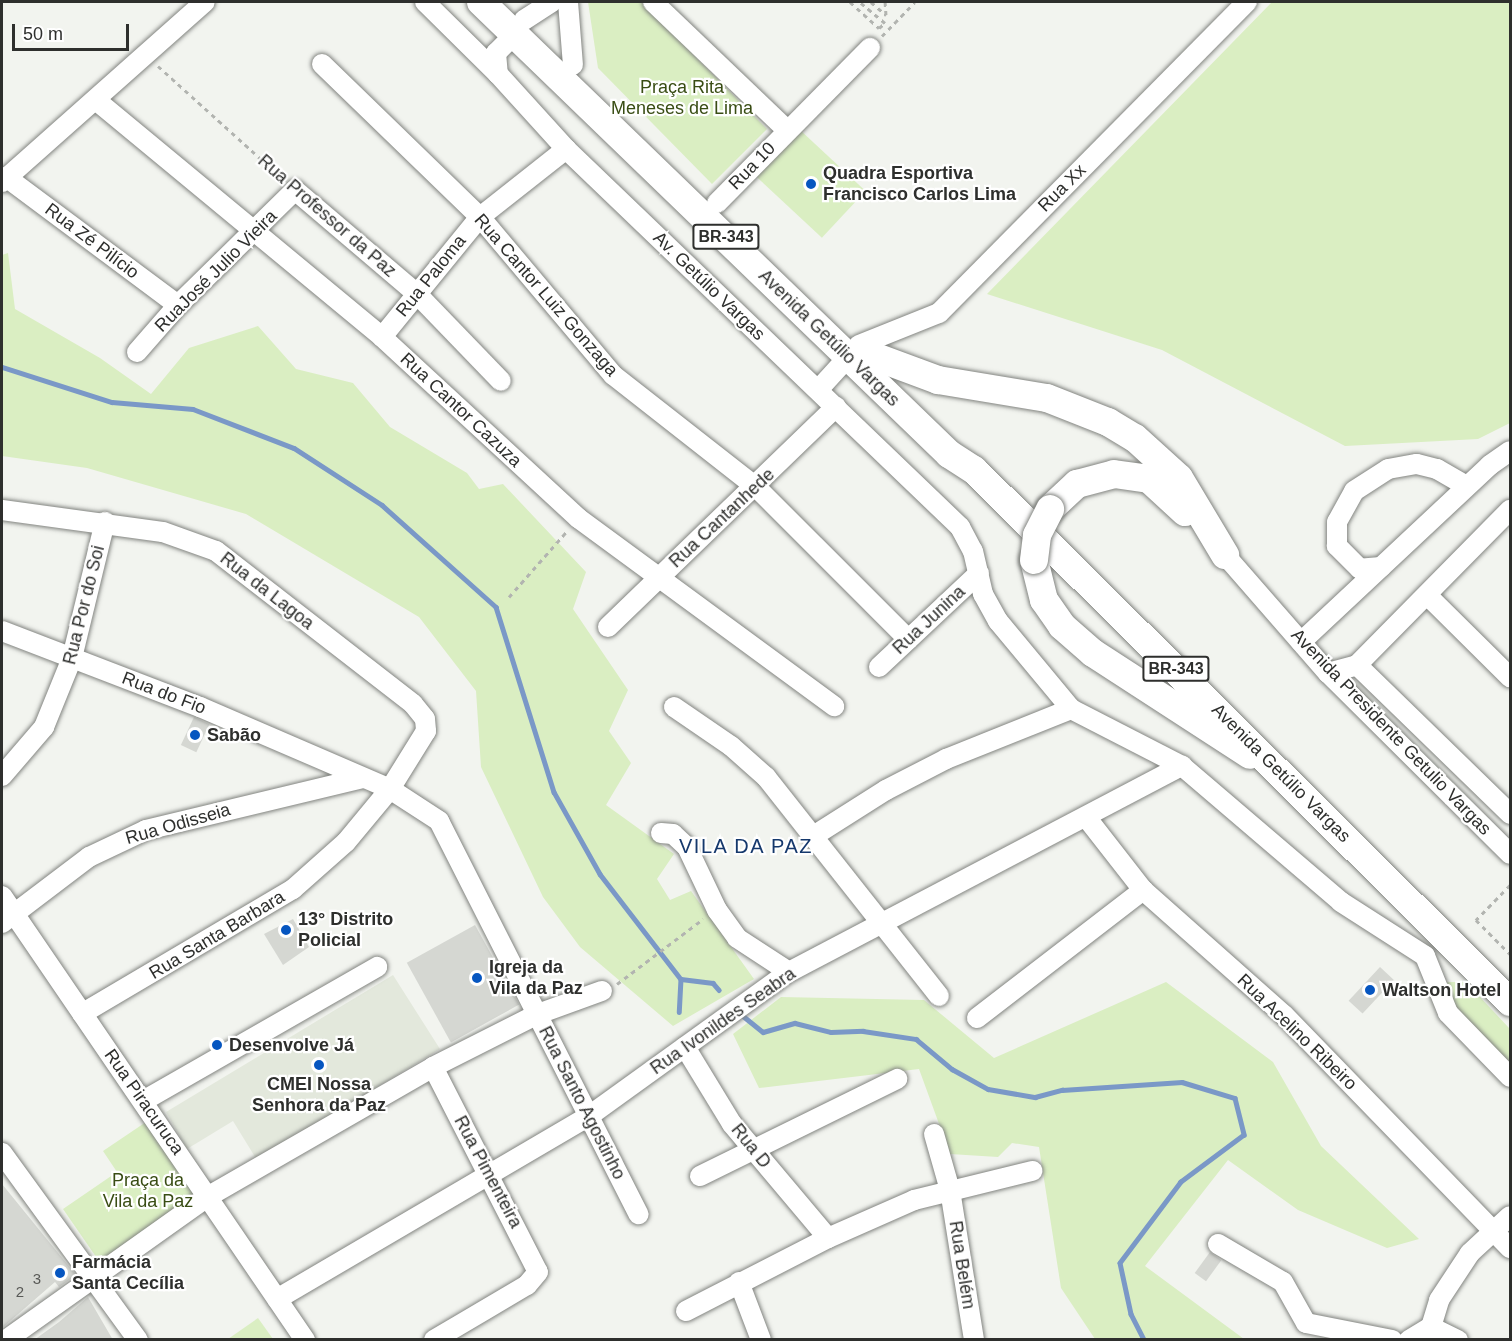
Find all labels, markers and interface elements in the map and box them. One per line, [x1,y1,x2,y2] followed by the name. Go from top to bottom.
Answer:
[15,12,132,50] scale bar
[23,24,63,44] text: 50 m
[611,77,753,119] park label: Praça Rita Meneses de Lima
[724,138,780,194] street label: Rua 10
[253,150,401,282] street label: Rua Professor da Paz
[1033,159,1091,217] street label: Rua Xx
[823,163,1016,206] place label: Quadra Esportiva Francisco Carlos Lima
[804,177,818,191] marker: Quadra Esportiva Francisco Carlos Lima
[41,199,143,283] street label: Rua Zé Pilício
[150,205,282,337] street label: RuaJosé Julio Vieira
[470,209,622,381] street label: Rua Cantor Luiz Gonzaga
[692,224,760,250] road number: BR-343
[649,227,769,345] street label: Av. Getúlio Vargas
[391,231,471,321] street label: Rua Paloma
[754,265,904,411] street label: Avenida Getúlio Vargas
[396,348,526,472] street label: Rua Cantor Cazuza
[665,464,779,572] street label: Rua Cantanhede
[59,543,109,667] street label: Rua Por do Soi
[216,548,318,634] street label: Rua da Lagoa
[888,581,970,659] street label: Rua Junina
[1286,624,1496,840] street label: Avenida Presidente Getulio Vargas
[1142,656,1210,682] road number: BR-343
[119,667,209,719] street label: Rua do Fio
[1207,699,1355,847] street label: Avenida Getúlio Vargas
[207,724,261,746] place label: Sabão
[188,728,202,742] marker: Sabão
[123,799,233,849] street label: Rua Odisseia
[678,834,814,858] district label: VILA DA PAZ
[145,886,289,984] street label: Rua Santa Barbara
[298,909,393,952] place label: 13° Distrito Policial
[279,923,293,937] marker: 13° Distrito Policial
[489,957,583,1000] place label: Igreja da Vila da Paz
[646,963,800,1079] street label: Rua Ivonildes Seabra
[1232,969,1362,1095] street label: Rua Acelino Ribeiro
[470,971,484,985] marker: Igreja da Vila da Paz
[1382,979,1501,1001] place label: Waltson Hotel
[1363,983,1377,997] marker: Waltson Hotel
[534,1022,630,1184] street label: Rua Santo Agostinho
[229,1034,354,1056] place label: Desenvolve Já
[210,1038,224,1052] marker: Desenvolve Já
[100,1045,188,1159] street label: Rua Piracuruca
[312,1058,326,1072] marker: CMEI Nossa Senhora da Paz
[252,1074,386,1116] place label: CMEI Nossa Senhora da Paz
[449,1112,527,1232] street label: Rua Pimenteira
[727,1119,775,1173] street label: Rua D
[103,1170,193,1212] park label: Praça da Vila da Paz
[944,1219,980,1311] street label: Rua Belém
[72,1252,184,1294] place label: Farmácia Santa Cecília
[53,1266,67,1280] marker: Farmácia Santa Cecília
[33,1270,41,1288] house number: 3
[16,1283,24,1301] house number: 2

